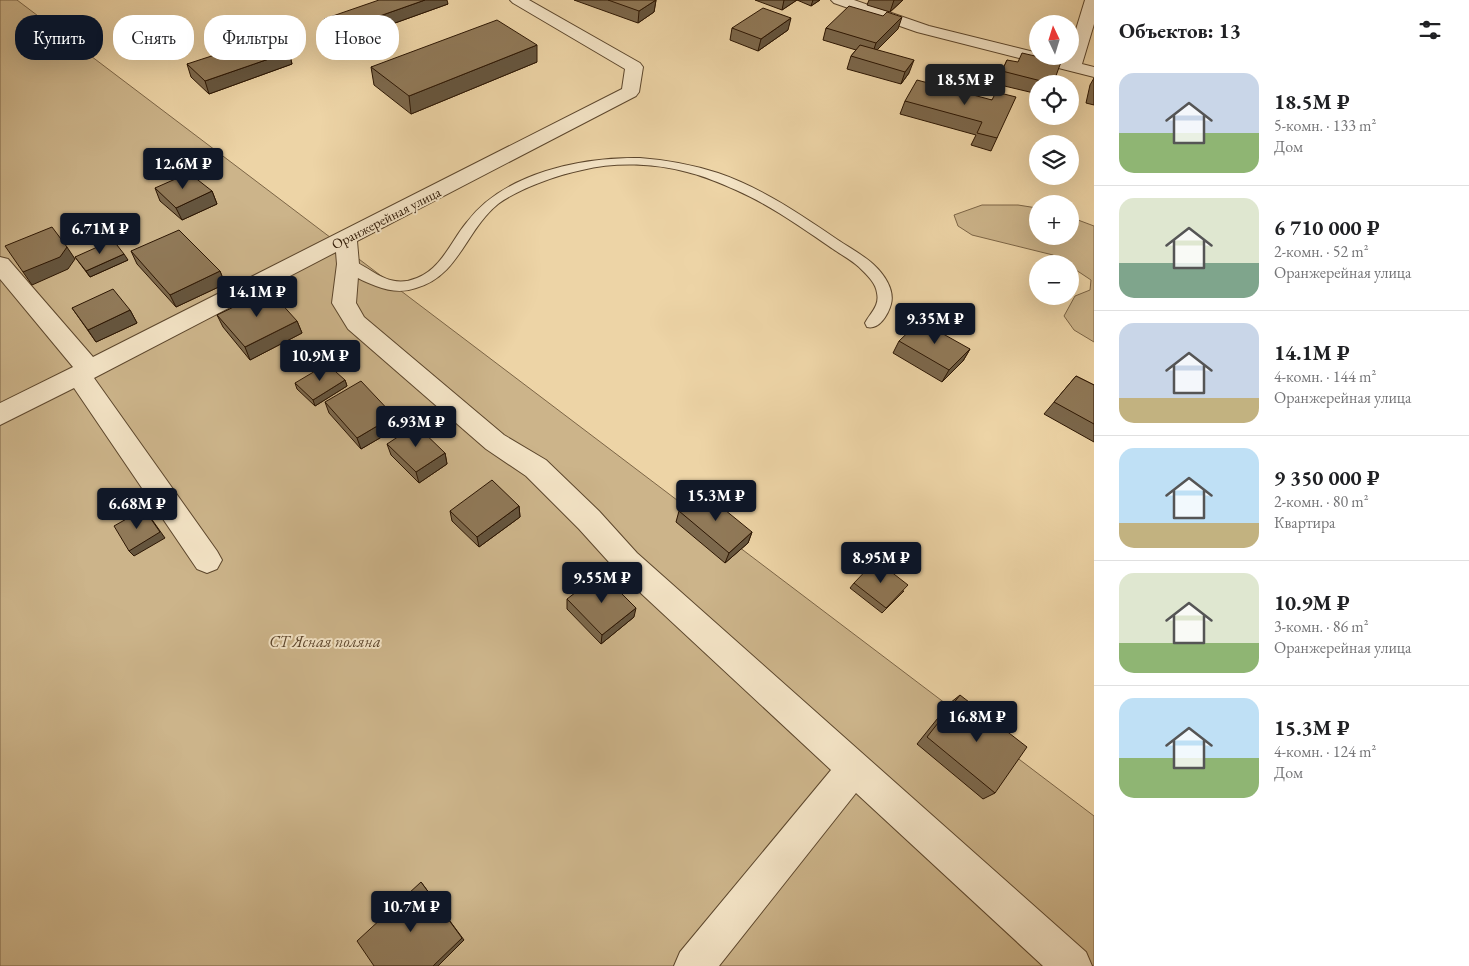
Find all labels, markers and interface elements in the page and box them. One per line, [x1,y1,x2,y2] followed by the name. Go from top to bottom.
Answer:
[15,15,103,60] chip: Купить
[113,15,194,60] chip: Снять
[204,15,306,60] chip: Фильтры
[316,15,399,60] chip: Новое
[1029,15,1079,65] north arrow
[1029,15,1079,305] map controls
[1416,16,1444,44] icon: filters
[1119,17,1241,44] text: Объектов: 13
[919,64,1011,106] pin: 18.5M ₽
[936,69,994,90] text: 18.5M ₽
[1029,75,1079,125] button: locate
[1274,88,1350,115] text: 18.5M ₽
[1159,93,1219,153] icon: home
[1274,115,1376,136] text: 5-комн. · 133 m²
[1029,135,1079,185] button: layers
[1274,136,1303,157] text: Дом
[137,148,229,190] pin: 12.6M ₽
[154,153,212,174] text: 12.6M ₽
[328,182,444,253] street label: Оранжерейная улица
[1029,195,1079,245] button: +
[54,212,146,255] pin: 6.71M ₽
[1274,214,1380,241] text: 6 710 000 ₽
[71,218,129,239] text: 6.71M ₽
[1159,218,1219,278] icon: home
[1274,241,1369,262] text: 2-комн. · 52 m²
[1029,255,1079,305] button: −
[1274,262,1411,283] text: Оранжерейная улица
[211,276,303,318] pin: 14.1M ₽
[228,281,286,302] text: 14.1M ₽
[889,302,981,345] pin: 9.35M ₽
[906,308,964,329] text: 9.35M ₽
[1274,339,1350,366] text: 14.1M ₽
[274,340,366,382] pin: 10.9M ₽
[1159,343,1219,403] icon: home
[291,345,349,366] text: 10.9M ₽
[1274,366,1376,387] text: 4-комн. · 144 m²
[1274,387,1411,408] text: Оранжерейная улица
[370,406,462,448] pin: 6.93M ₽
[387,411,445,432] text: 6.93M ₽
[1274,464,1380,491] text: 9 350 000 ₽
[1159,468,1219,528] icon: home
[670,480,762,522] pin: 15.3M ₽
[687,485,745,506] text: 15.3M ₽
[91,488,183,530] pin: 6.68M ₽
[1274,491,1369,512] text: 2-комн. · 80 m²
[108,493,166,514] text: 6.68M ₽
[1274,512,1335,533] text: Квартира
[835,542,927,584] pin: 8.95M ₽
[852,547,910,568] text: 8.95M ₽
[556,562,648,604] pin: 9.55M ₽
[573,567,631,588] text: 9.55M ₽
[1274,589,1350,616] text: 10.9M ₽
[1159,593,1219,653] icon: home
[1274,616,1369,637] text: 3-комн. · 86 m²
[269,631,381,652] park label: СТ Ясная поляна
[1274,637,1411,658] text: Оранжерейная улица
[931,700,1023,743] pin: 16.8M ₽
[948,706,1006,727] text: 16.8M ₽
[1274,714,1350,741] text: 15.3M ₽
[1159,718,1219,778] icon: home
[1274,741,1376,762] text: 4-комн. · 124 m²
[1274,762,1303,783] text: Дом
[365,890,457,933] pin: 10.7M ₽
[382,896,440,917] text: 10.7M ₽

